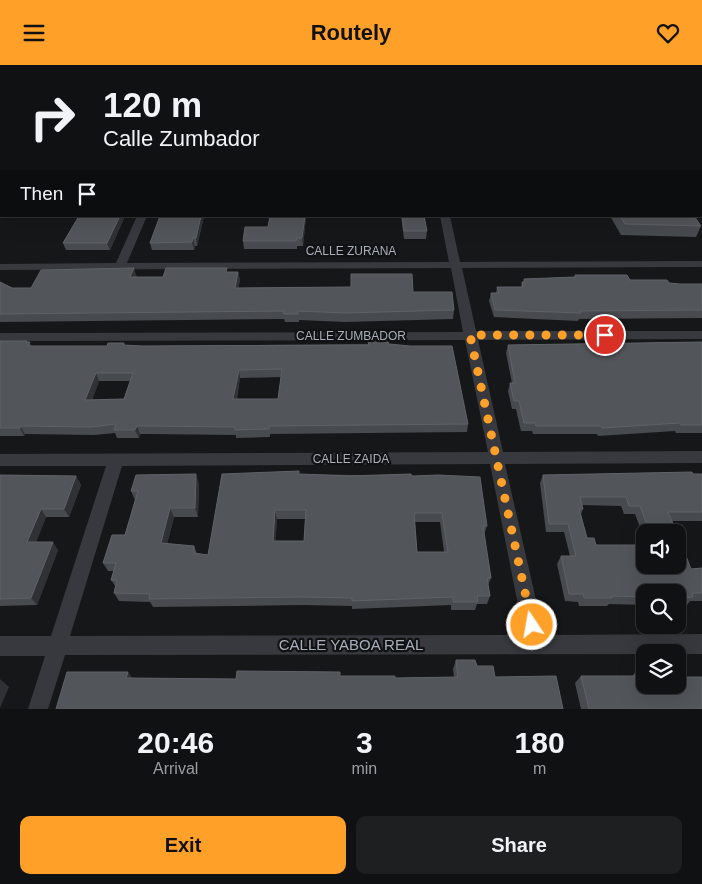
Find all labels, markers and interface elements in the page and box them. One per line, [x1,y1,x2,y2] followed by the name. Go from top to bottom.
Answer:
[20,19,48,47] icon: menu
[654,19,682,47] icon: heart
[311,20,391,45] text: Routely
[20,85,85,150] icon: right
[103,85,202,124] text: 120 m
[103,126,260,151] text: Calle Zumbador
[73,180,101,208] icon: arrive
[20,183,63,204] text: Then
[306,244,396,258] street label: CALLE ZURANA
[584,314,626,356] pin
[591,321,619,349] icon: arrive
[296,329,406,343] street label: CALLE ZUMBADOR
[313,452,389,466] street label: CALLE ZAIDA
[636,524,686,694] map controls
[636,524,686,574] button: sound
[636,584,686,634] button: search
[505,598,557,650] position arrow
[279,636,423,653] street label: CALLE YABOA REAL
[636,644,686,694] button: layers
[137,726,214,759] text: 20:46
[356,726,373,759] text: 3
[515,726,565,759] text: 180
[153,760,198,777] text: Arrival
[351,760,377,777] text: min
[533,760,546,777] text: m
[20,816,346,874] button: Exit
[356,816,682,874] button: Share

